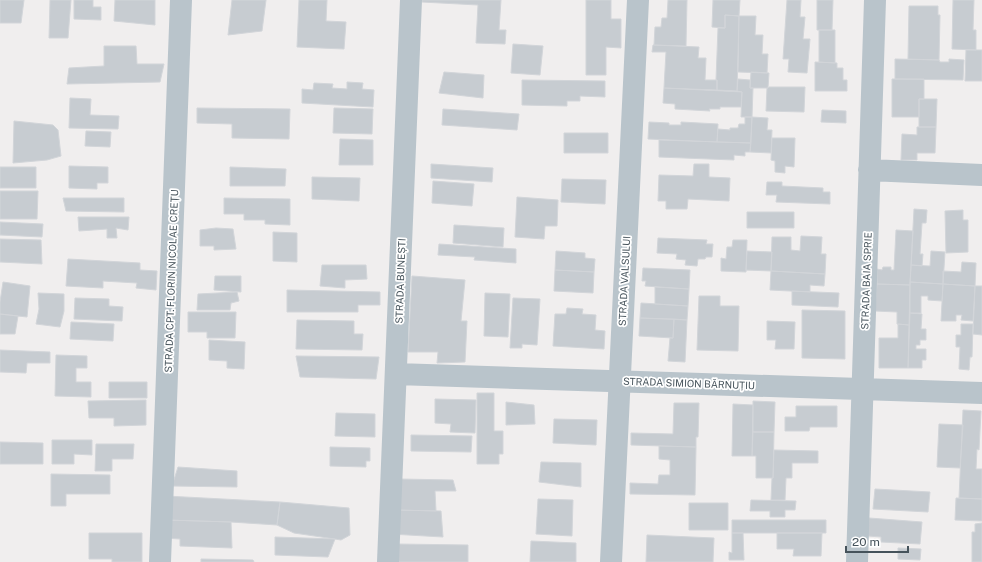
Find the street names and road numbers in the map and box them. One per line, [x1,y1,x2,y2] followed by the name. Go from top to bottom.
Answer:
[162,189,181,373] street label: STRADA CPT. FLORIN NICOLAE CREȚU
[858,232,874,330] street label: STRADA BAIA SPRIE
[616,236,632,326] street label: STRADA VALSULUI
[393,238,407,324] street label: STRADA BUNEȘTI
[623,375,755,392] street label: STRADA SIMION BĂRNUȚIU

